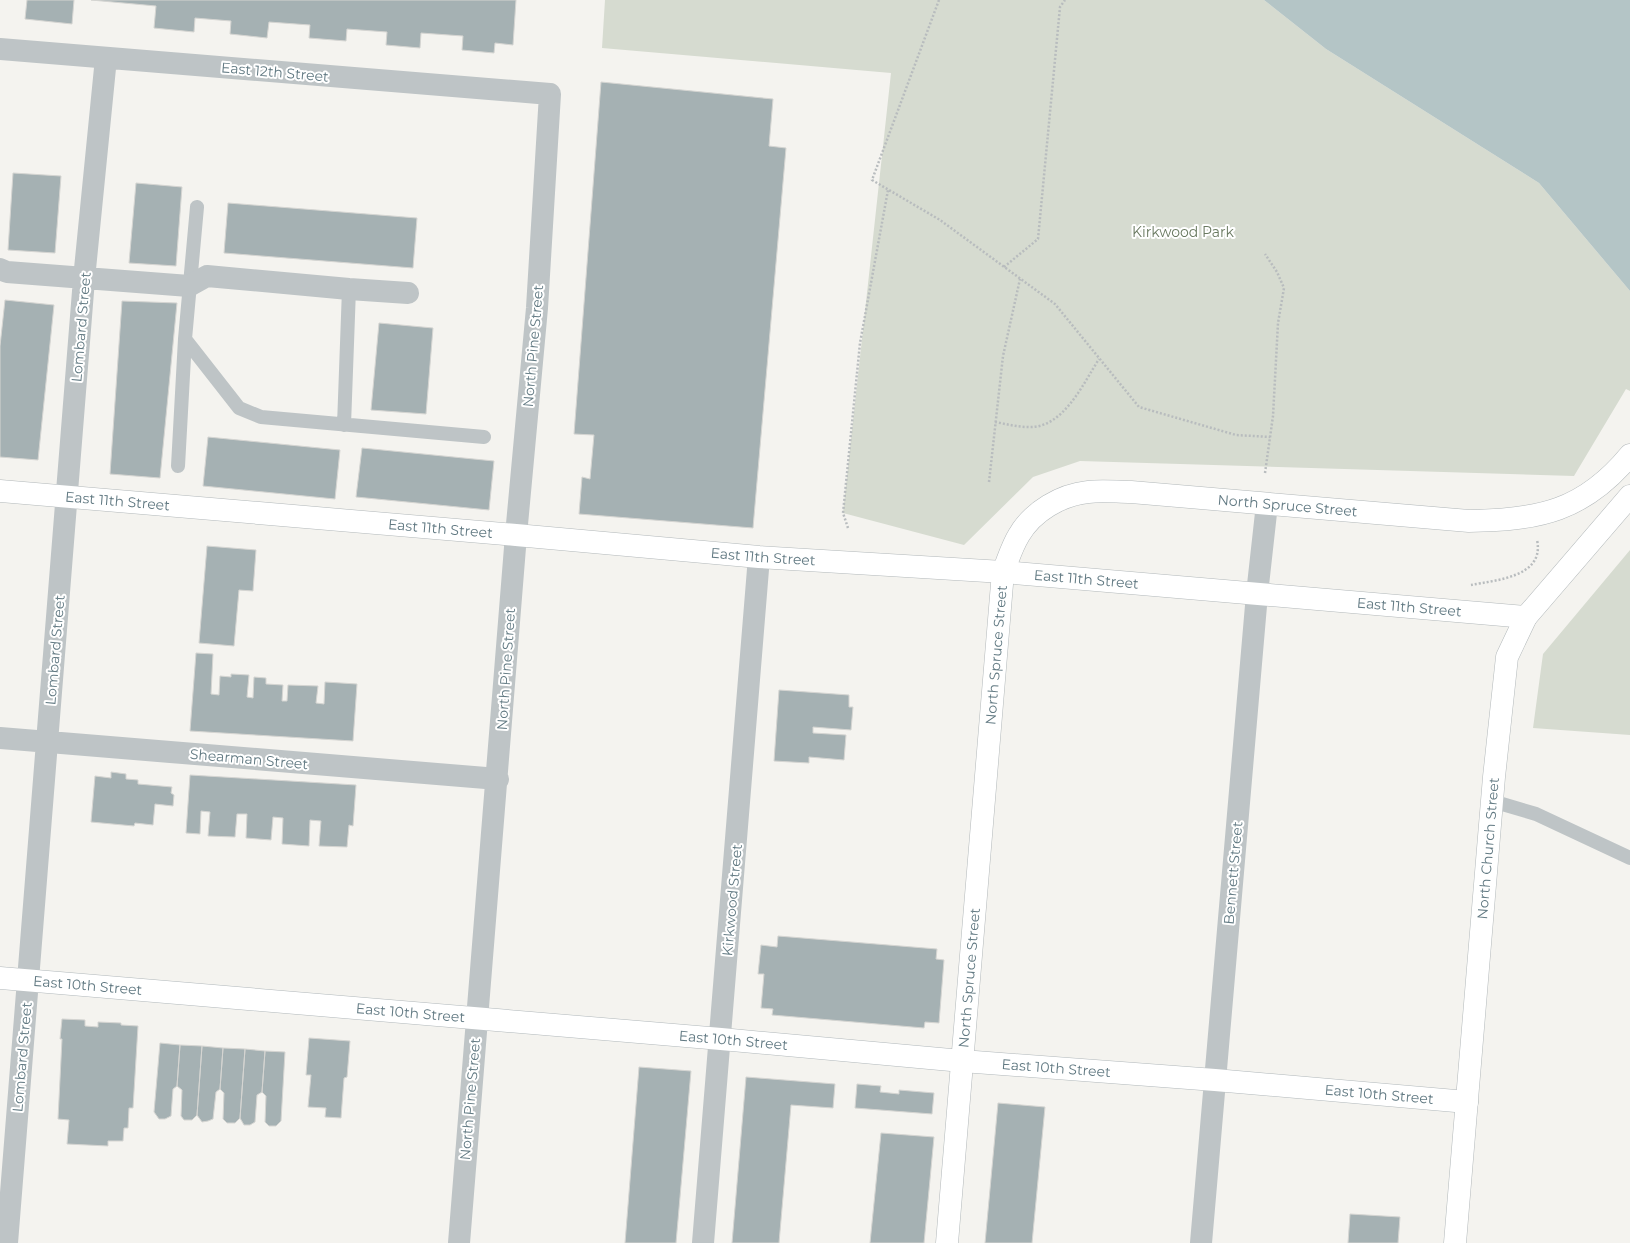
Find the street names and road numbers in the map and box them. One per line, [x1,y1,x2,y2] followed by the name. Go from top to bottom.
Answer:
[220,58,330,86] street label: East 12th Street
[67,271,95,383] street label: Lombard Street
[519,284,547,408] street label: North Pine Street
[64,488,171,514] street label: East 11th Street
[1217,490,1359,520] street label: North Spruce Street
[387,515,494,542] street label: East 11th Street
[710,544,816,569] street label: East 11th Street
[1033,566,1140,593] street label: East 11th Street
[981,584,1011,726] street label: North Spruce Street
[1356,593,1463,620] street label: East 11th Street
[41,594,69,706] street label: Lombard Street
[493,607,519,731] street label: North Pine Street
[189,745,309,773] street label: Shearman Street
[1473,776,1503,920] street label: North Church Street
[1220,820,1247,925] street label: Bennett Street
[718,843,746,957] street label: Kirkwood Street
[954,907,984,1049] street label: North Spruce Street
[32,972,143,999] street label: East 10th Street
[355,999,466,1026] street label: East 10th Street
[8,1001,36,1113] street label: Lombard Street
[678,1026,789,1054] street label: East 10th Street
[456,1037,484,1161] street label: North Pine Street
[1001,1055,1112,1081] street label: East 10th Street
[1324,1081,1435,1108] street label: East 10th Street

